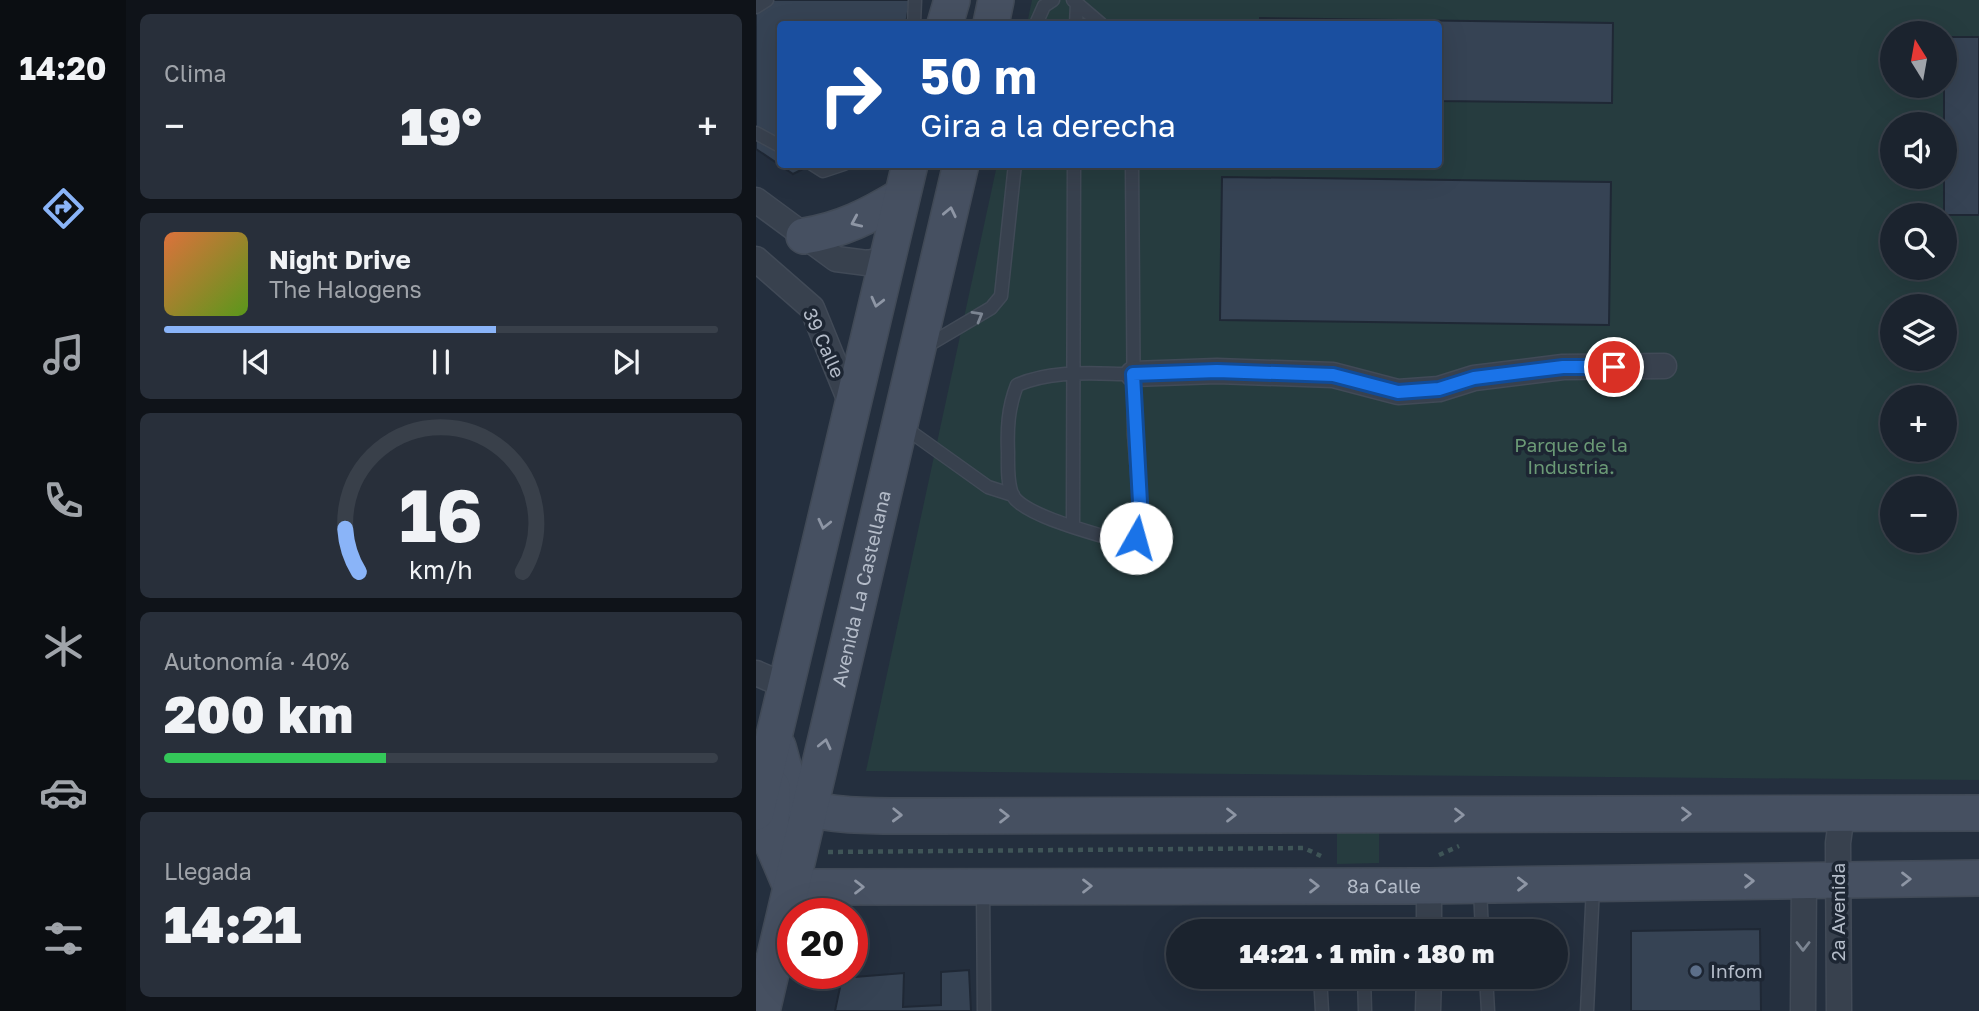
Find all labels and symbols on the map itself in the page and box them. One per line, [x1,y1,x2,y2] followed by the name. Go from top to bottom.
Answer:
[1880,21,1956,98] north arrow
[942,206,957,218] one-way arrow
[850,214,862,228] one-way arrow
[870,296,885,308] one-way arrow
[799,304,850,381] street label: 39 Calle
[970,311,983,324] one-way arrow
[1584,337,1644,397] pin
[1514,433,1628,478] park label: Parque de la Industria.
[827,488,895,689] street label: Avenida La Castellana
[1099,501,1173,575] position arrow
[818,518,832,530] one-way arrow
[817,738,832,750] one-way arrow
[1682,806,1692,822] one-way arrow
[892,807,903,823] one-way arrow
[1227,807,1237,823] one-way arrow
[1454,807,1465,823] one-way arrow
[999,808,1010,824] one-way arrow
[1826,863,1849,961] street label: 2a Avenida
[1902,871,1912,887] one-way arrow
[1745,873,1755,889] one-way arrow
[1347,874,1421,897] street label: 8a Calle
[1517,876,1528,892] one-way arrow
[1309,878,1320,894] one-way arrow
[854,879,865,895] one-way arrow
[1081,879,1092,894] one-way arrow
[777,898,868,989] speed limit sign: 20
[1795,941,1811,951] one-way arrow
[1710,959,1763,982] place label: Infom
[1688,963,1704,979] marker: Infom

